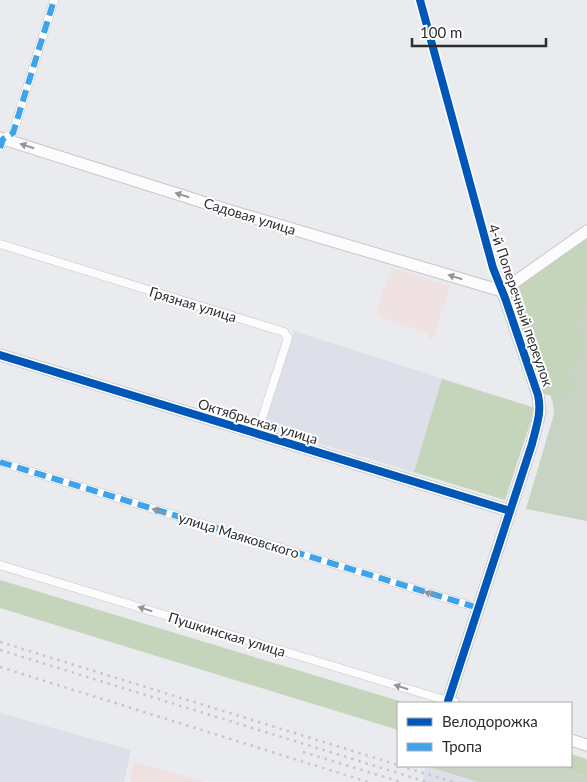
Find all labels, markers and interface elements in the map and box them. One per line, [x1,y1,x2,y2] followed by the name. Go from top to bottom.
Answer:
[412,15,546,47] scale bar
[420,23,462,41] text: 100 m
[19,142,34,150] one-way arrow
[174,191,189,199] one-way arrow
[202,194,298,238] street label: Садовая улица
[485,222,557,389] street label: 4-й Поперечный переулок
[447,273,462,281] one-way arrow
[147,283,239,325] street label: Грязная улица
[196,395,320,447] street label: Октябрьская улица
[151,506,166,514] one-way arrow
[177,509,301,561] street label: улица Маяковского
[424,589,439,597] one-way arrow
[138,605,153,613] one-way arrow
[166,608,288,660] street label: Пушкинская улица
[394,683,409,691] one-way arrow
[397,702,572,767] legend
[442,712,538,730] text: Велодорожка
[442,737,482,755] text: Тропа

